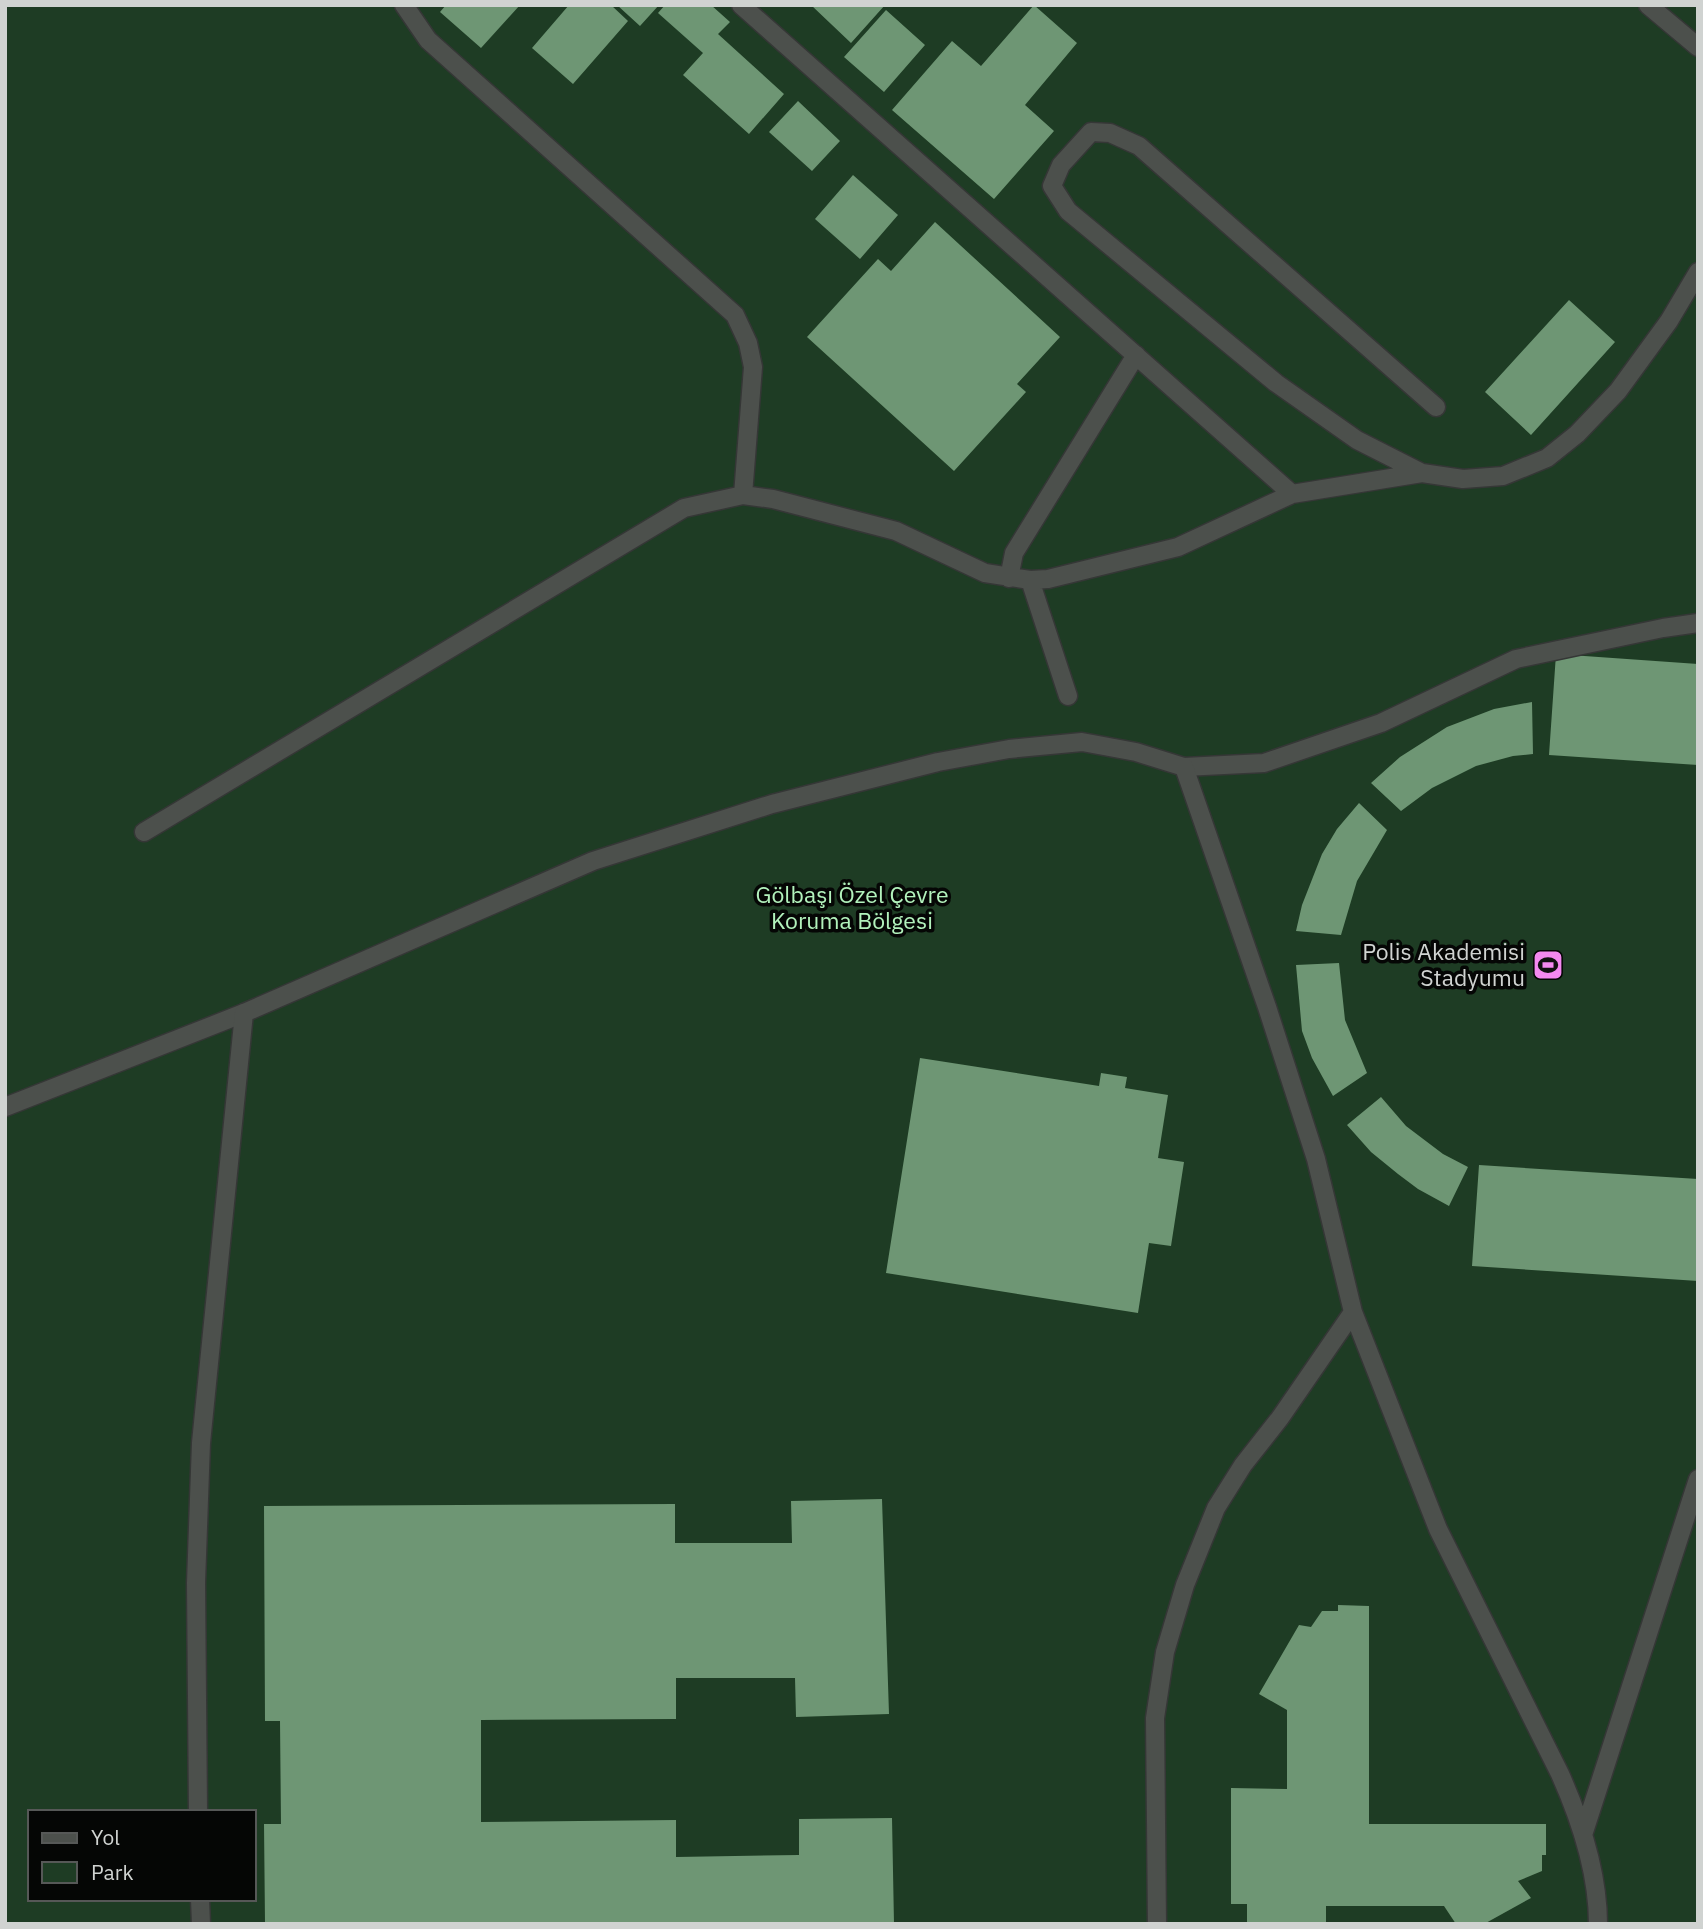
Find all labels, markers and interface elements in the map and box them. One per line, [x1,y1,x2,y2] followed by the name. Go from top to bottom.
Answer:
[755,879,949,935] park label: Gölbaşı Özel Çevre Koruma Bölgesi
[1362,936,1525,992] place label: Polis Akademisi Stadyumu
[1531,948,1565,982] sports icon: Polis Akademisi Stadyumu
[28,1810,256,1901] legend
[91,1823,120,1851] text: Yol
[91,1858,134,1886] text: Park

